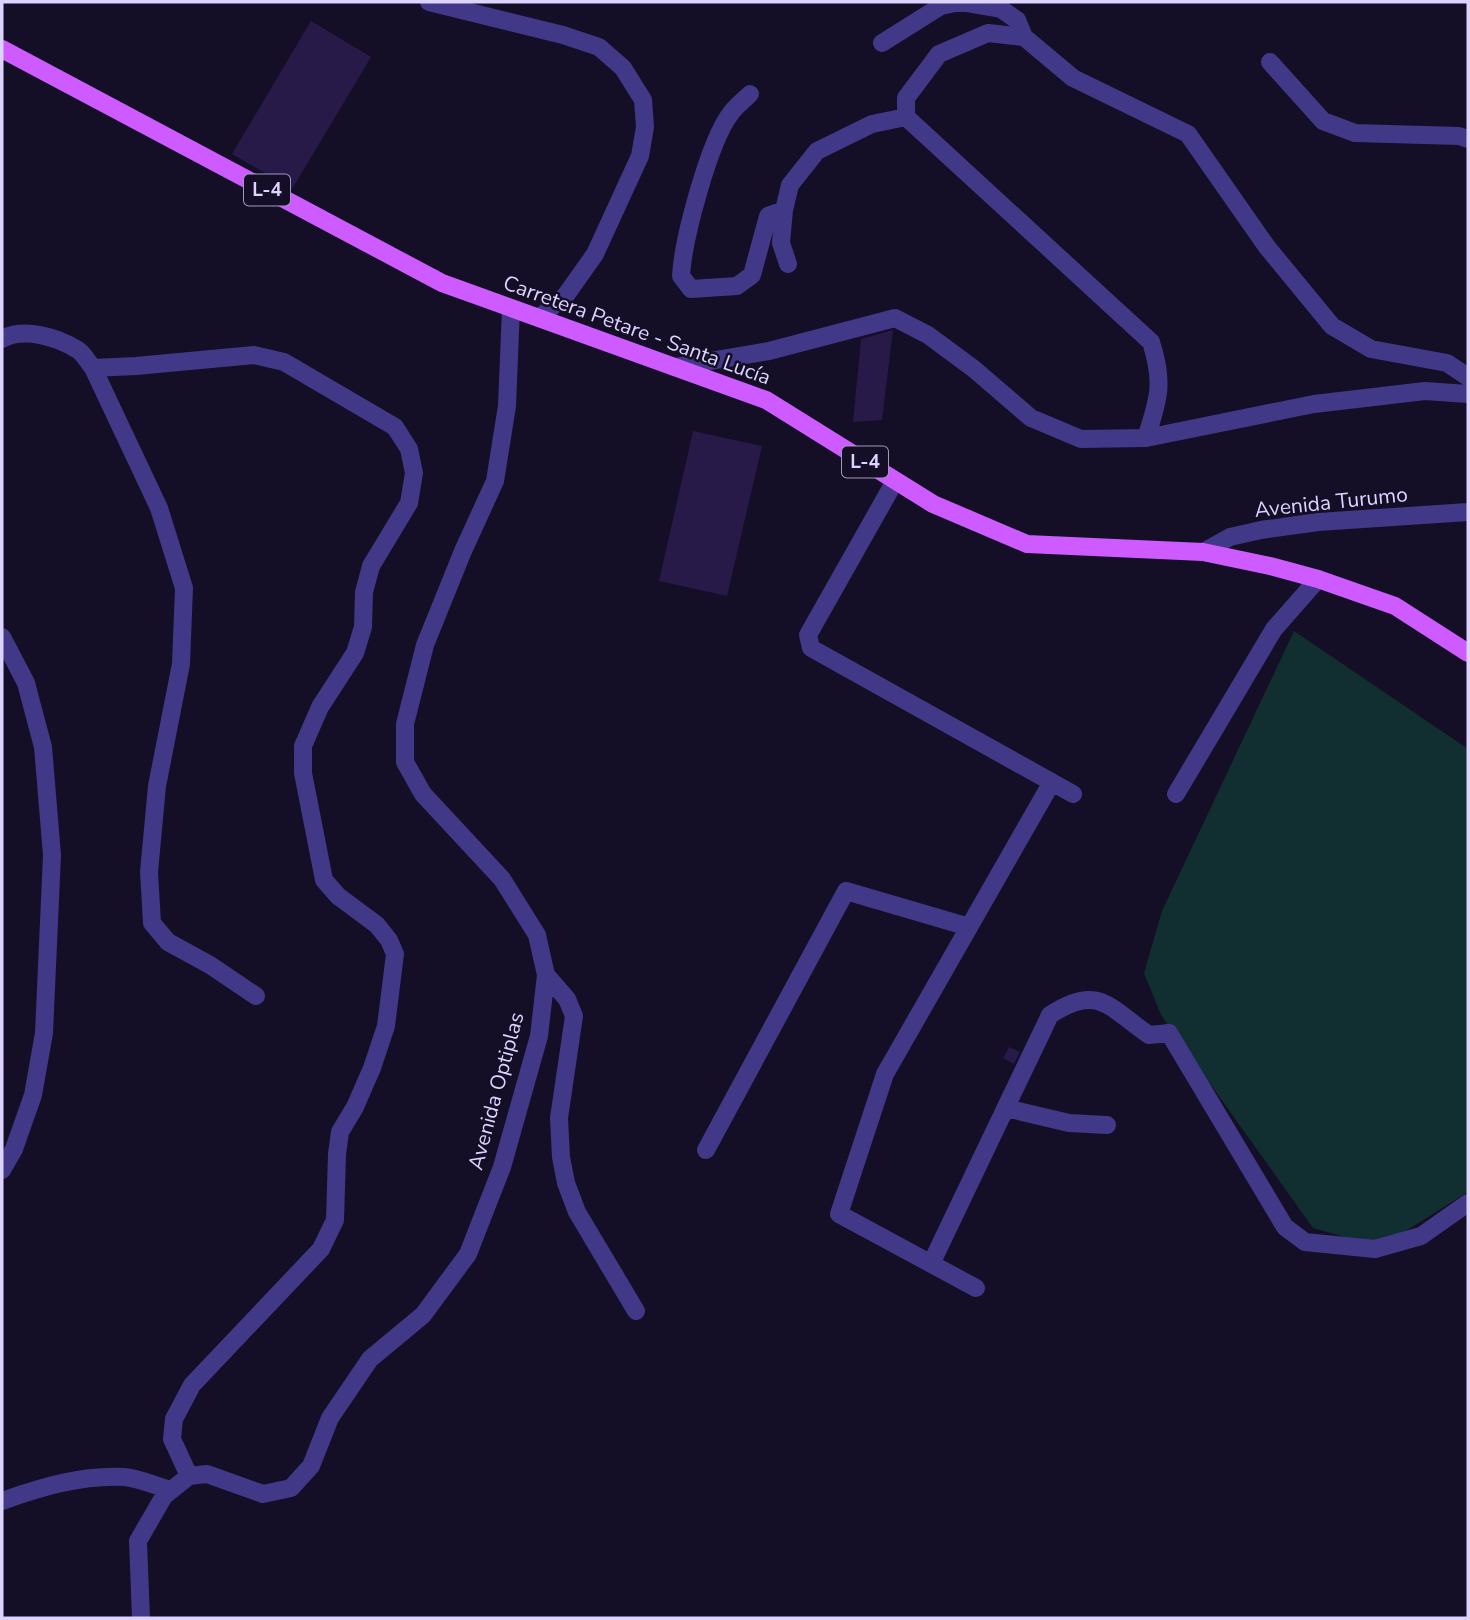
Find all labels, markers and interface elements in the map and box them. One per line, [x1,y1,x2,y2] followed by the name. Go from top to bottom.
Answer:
[244,174,290,206] road number: L-4
[499,269,775,391] street label: Carretera Petare - Santa Lucía
[842,446,888,477] road number: L-4
[1253,480,1409,524] street label: Avenida Turumo
[461,1009,531,1173] street label: Avenida Optiplas

